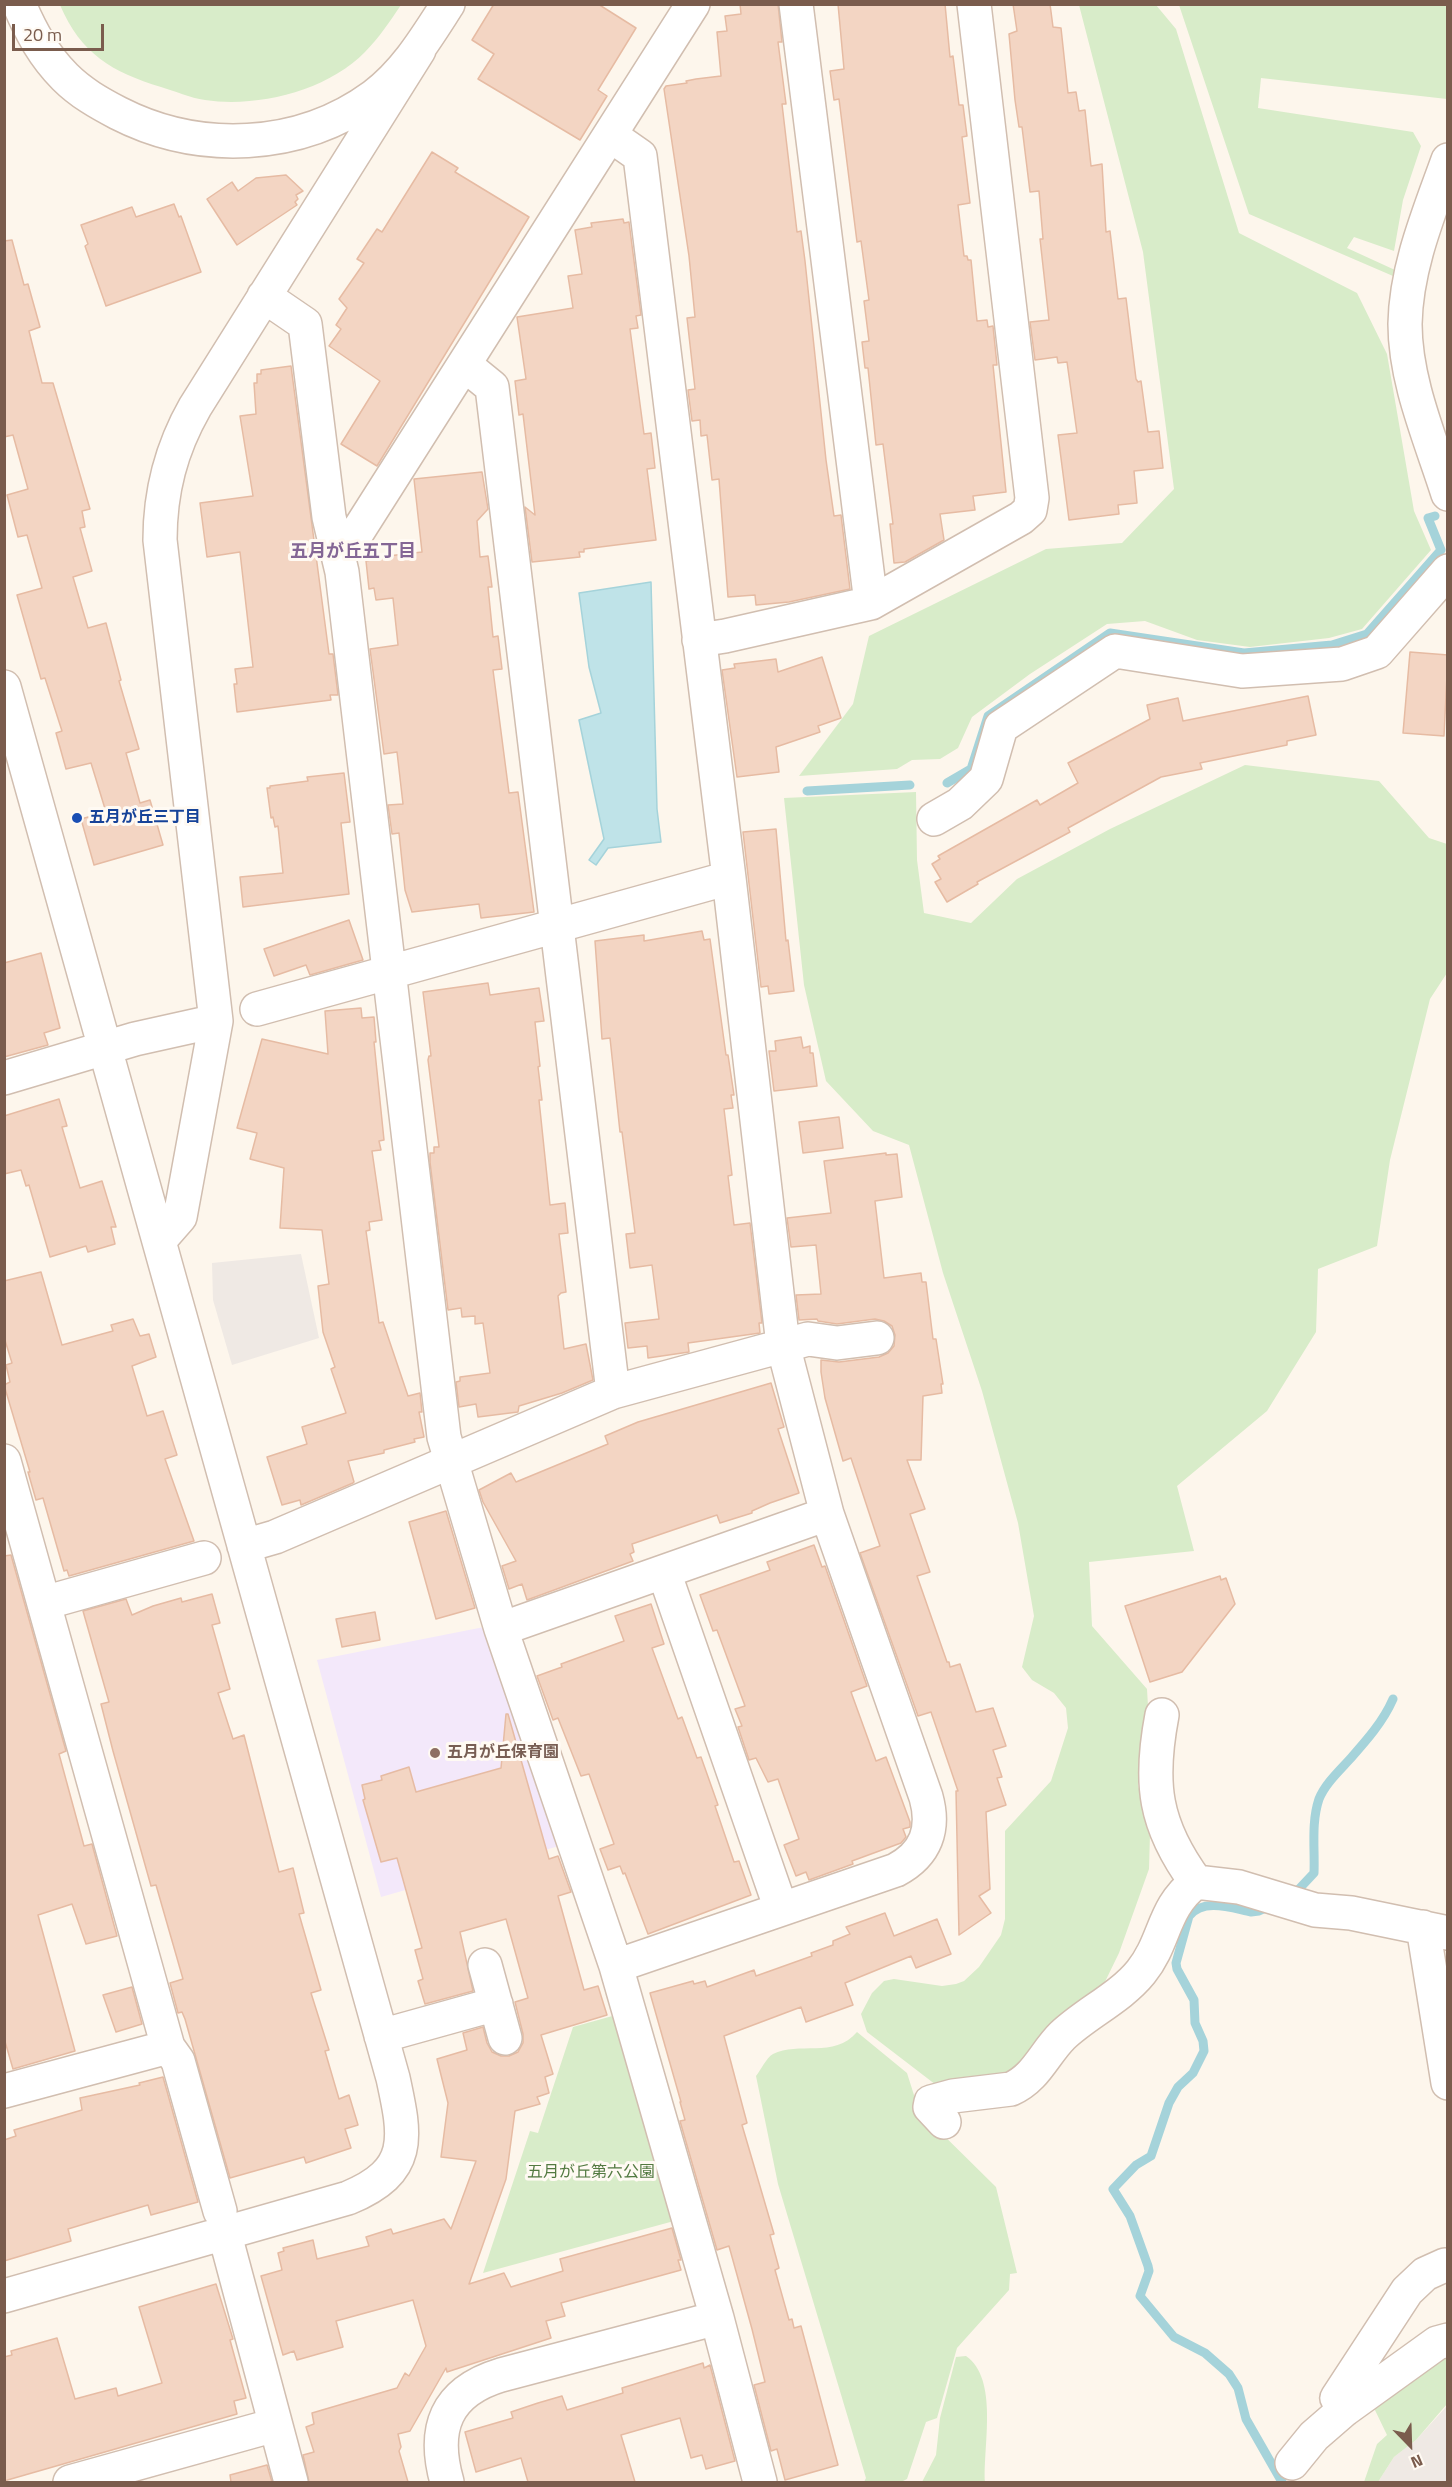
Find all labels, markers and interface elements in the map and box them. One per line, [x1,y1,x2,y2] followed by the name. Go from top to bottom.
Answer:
[15,12,106,50] scale bar
[23,21,62,48] text: 20 m
[290,542,416,564] district label: 五月が丘五丁目
[89,808,201,828] place label: 五月が丘三丁目
[70,811,84,825] marker: 五月が丘三丁目
[447,1743,559,1763] place label: 五月が丘保育園
[428,1746,442,1760] marker: 五月が丘保育園
[527,2163,655,2183] park label: 五月が丘第六公園
[1380,2415,1440,2475] north arrow
[1407,2448,1427,2475] text: N

